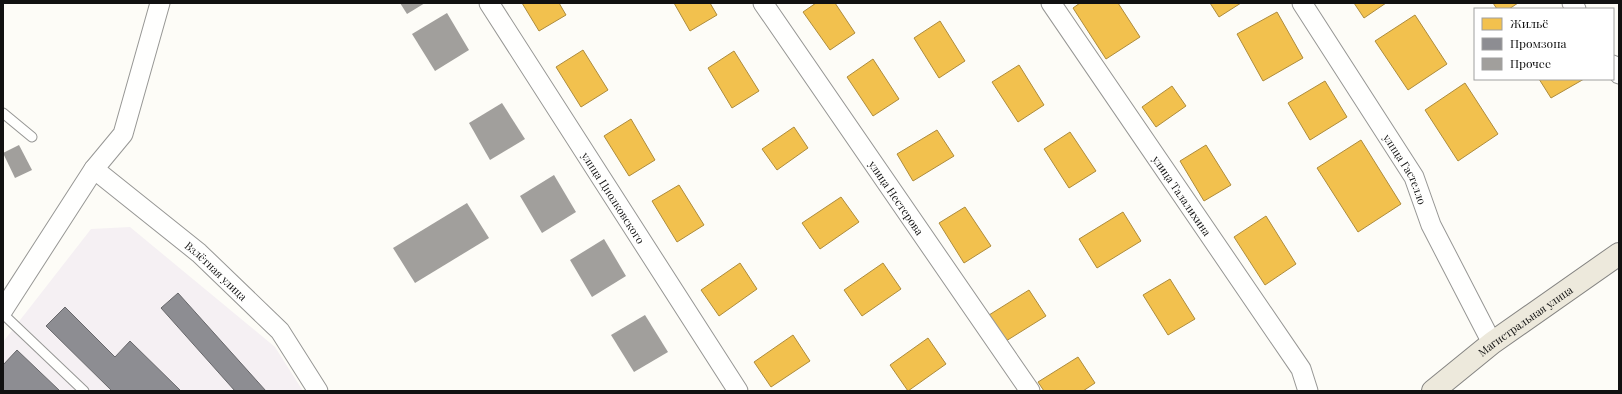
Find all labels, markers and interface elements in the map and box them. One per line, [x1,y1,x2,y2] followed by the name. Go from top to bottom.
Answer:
[1474,8,1614,80] legend
[1510,15,1548,31] text: Жильё
[1510,35,1567,51] text: Промзона
[1510,55,1551,71] text: Прочее
[1380,130,1431,206] street label: улица Гастелло
[578,148,649,246] street label: улица Циолковского
[1149,151,1215,239] street label: улица Талалихина
[865,156,928,238] street label: улица Нестерова
[182,237,251,304] street label: Взлётная улица
[1474,281,1576,359] street label: Магистральная улица

